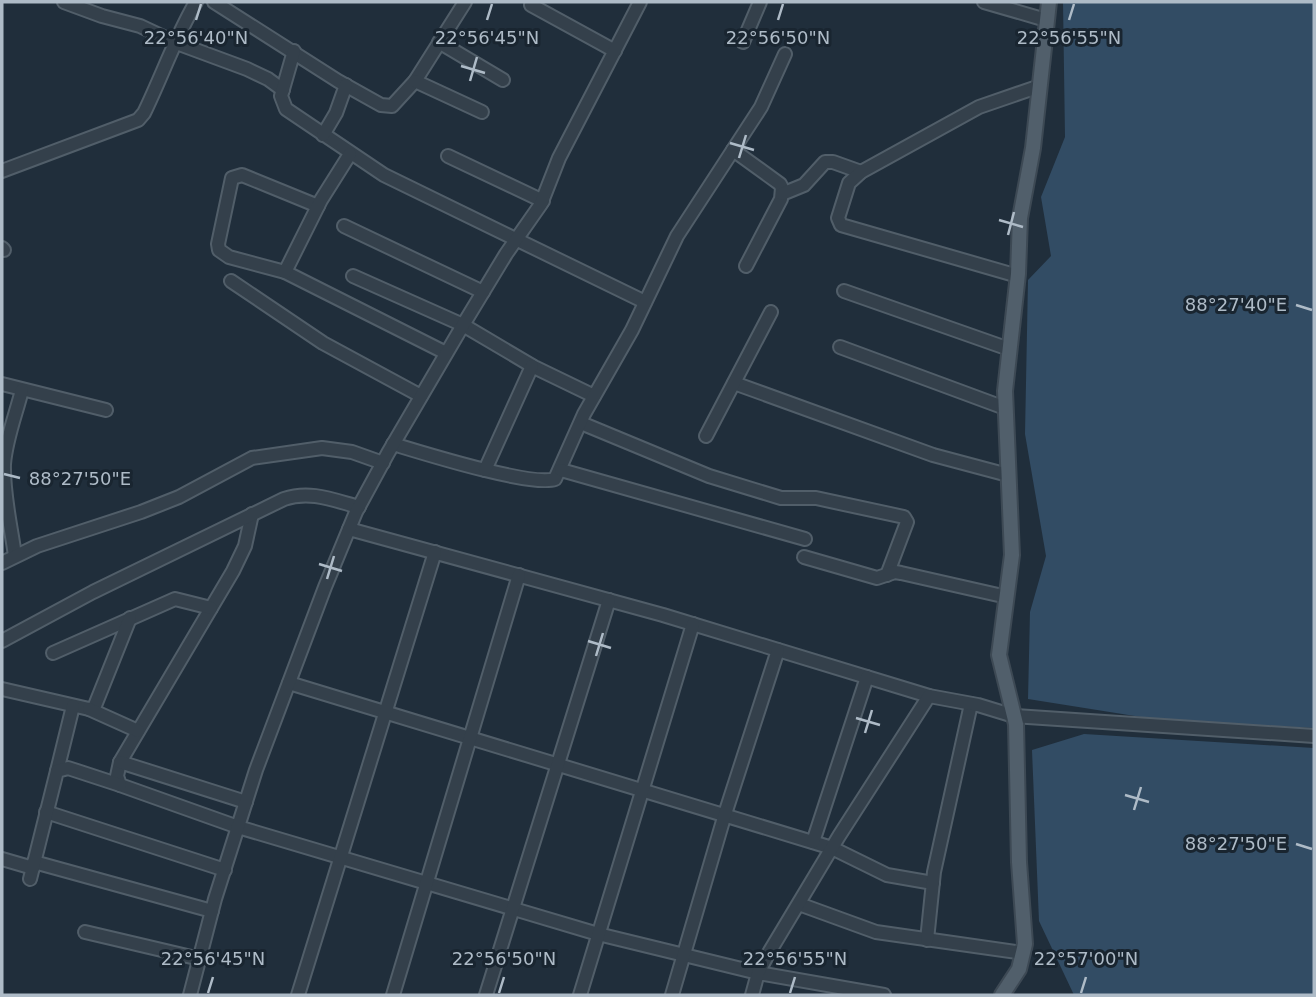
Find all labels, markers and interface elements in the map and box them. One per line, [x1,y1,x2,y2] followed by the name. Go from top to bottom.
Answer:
[144,27,248,48] text: 22°56'40"N
[435,27,539,48] text: 22°56'45"N
[726,27,830,48] text: 22°56'50"N
[1017,27,1121,48] text: 22°56'55"N
[1185,294,1287,315] text: 88°27'40"E
[29,468,131,489] text: 88°27'50"E
[1185,833,1287,854] text: 88°27'50"E
[161,948,265,969] text: 22°56'45"N
[452,948,556,969] text: 22°56'50"N
[743,948,847,969] text: 22°56'55"N
[1034,948,1138,969] text: 22°57'00"N

